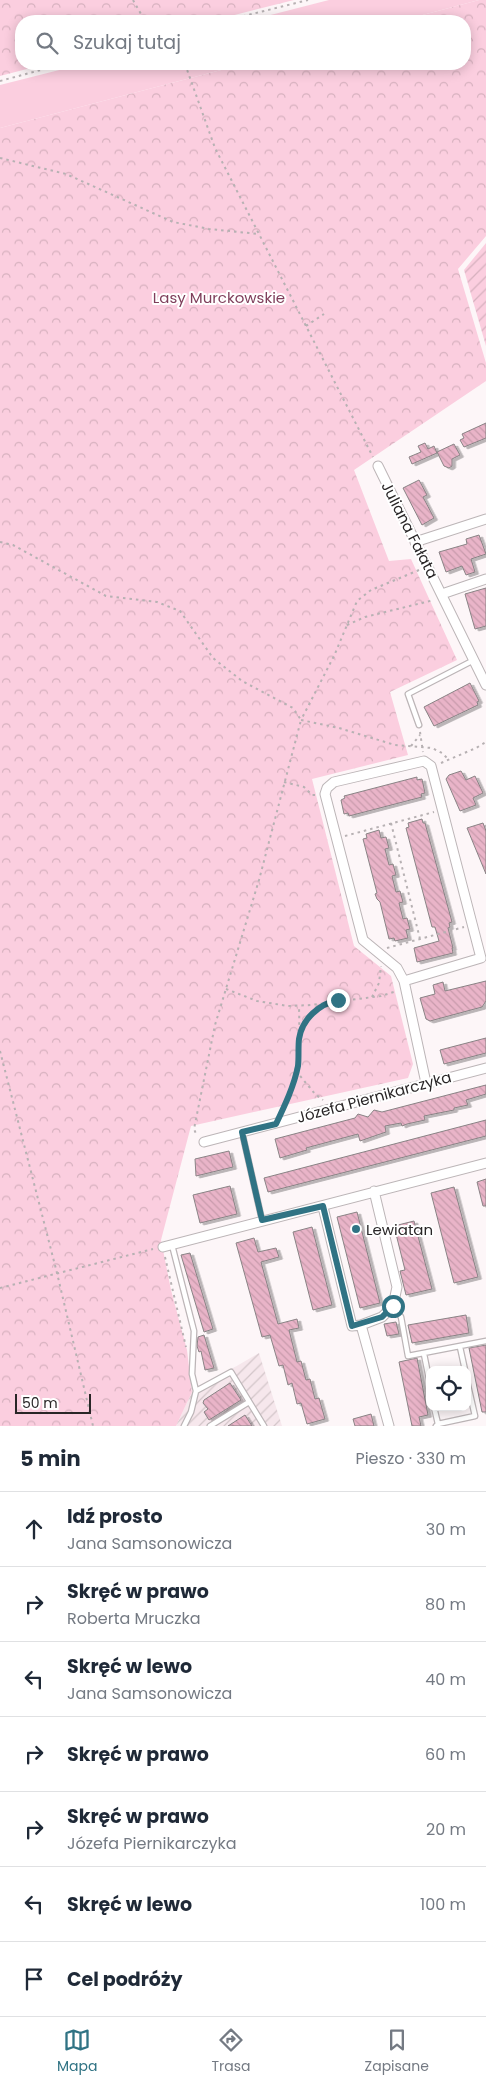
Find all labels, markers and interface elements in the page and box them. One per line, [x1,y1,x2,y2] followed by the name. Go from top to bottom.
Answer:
[15,15,471,70] search box
[33,29,61,57] icon: search
[73,29,181,56] text: Szukaj tutaj
[153,287,285,308] park label: Lasy Murckowskie
[377,478,443,582] street label: Juliana Fałata
[327,989,350,1012] route end
[294,1066,454,1128] street label: Józefa Piernikarczyka
[366,1219,433,1240] place label: Lewiatan
[350,1223,362,1235] marker: Lewiatan
[382,1295,405,1318] route start
[426,1366,471,1411] map controls
[426,1366,471,1411] button: locate
[15,1391,91,1414] scale bar
[22,1393,58,1413] text: 50 m
[20,1444,81,1473] text: 5 min
[355,1447,466,1470] text: Pieszo · 330 m
[67,1503,163,1530] text: Idź prosto
[20,1515,48,1543] icon: ahead
[426,1518,466,1541] text: 30 m
[67,1532,232,1555] text: Jana Samsonowicza
[67,1578,209,1605] text: Skręć w prawo
[20,1590,48,1618] icon: right
[425,1593,466,1616] text: 80 m
[67,1607,201,1630] text: Roberta Mruczka
[67,1653,192,1680] text: Skręć w lewo
[20,1665,48,1693] icon: left
[425,1668,466,1691] text: 40 m
[67,1682,232,1705] text: Jana Samsonowicza
[20,1740,48,1768] icon: right
[67,1741,209,1768] text: Skręć w prawo
[425,1743,466,1766] text: 60 m
[67,1803,209,1830] text: Skręć w prawo
[20,1815,48,1843] icon: right
[426,1818,466,1841] text: 20 m
[67,1832,237,1855] text: Józefa Piernikarczyka
[20,1890,48,1918] icon: left
[67,1891,192,1918] text: Skręć w lewo
[420,1893,466,1916] text: 100 m
[20,1965,48,1993] icon: arrive
[67,1966,182,1993] text: Cel podróży
[57,2026,97,2077] tab: Mapa
[212,2026,251,2077] tab: Trasa
[365,2026,429,2077] tab: Zapisane

